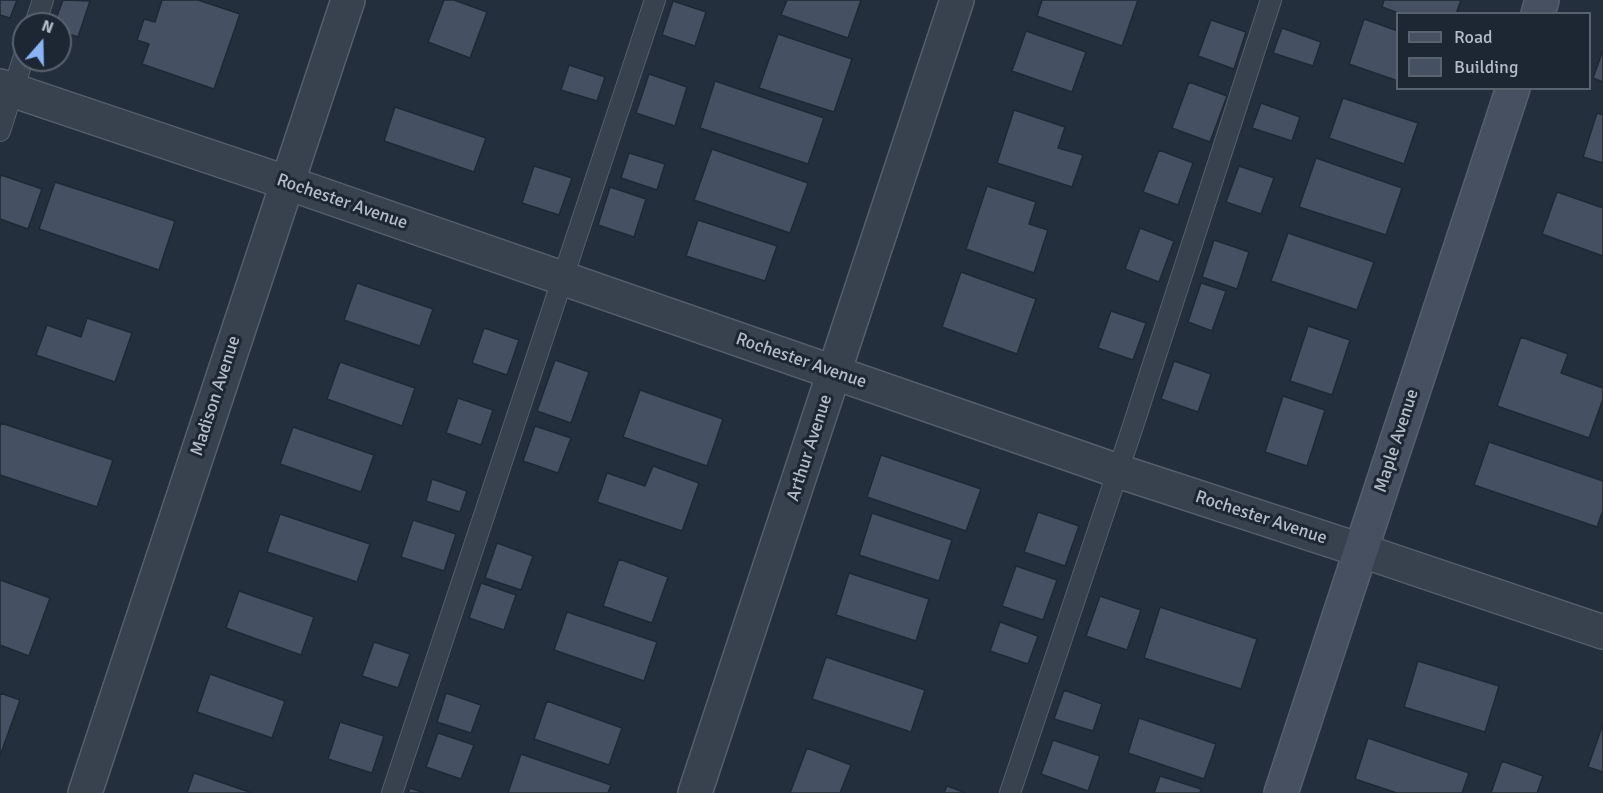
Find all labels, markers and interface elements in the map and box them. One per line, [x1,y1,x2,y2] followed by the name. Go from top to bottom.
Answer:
[12,12,72,72] north arrow
[1396,12,1591,90] legend
[39,16,56,38] text: N
[1454,26,1493,48] text: Road
[1454,56,1518,78] text: Building
[274,169,410,235] street label: Rochester Avenue
[733,328,869,394] street label: Rochester Avenue
[186,333,246,459] street label: Madison Avenue
[1370,387,1424,495] street label: Maple Avenue
[783,392,837,504] street label: Arthur Avenue
[1192,487,1330,549] street label: Rochester Avenue

